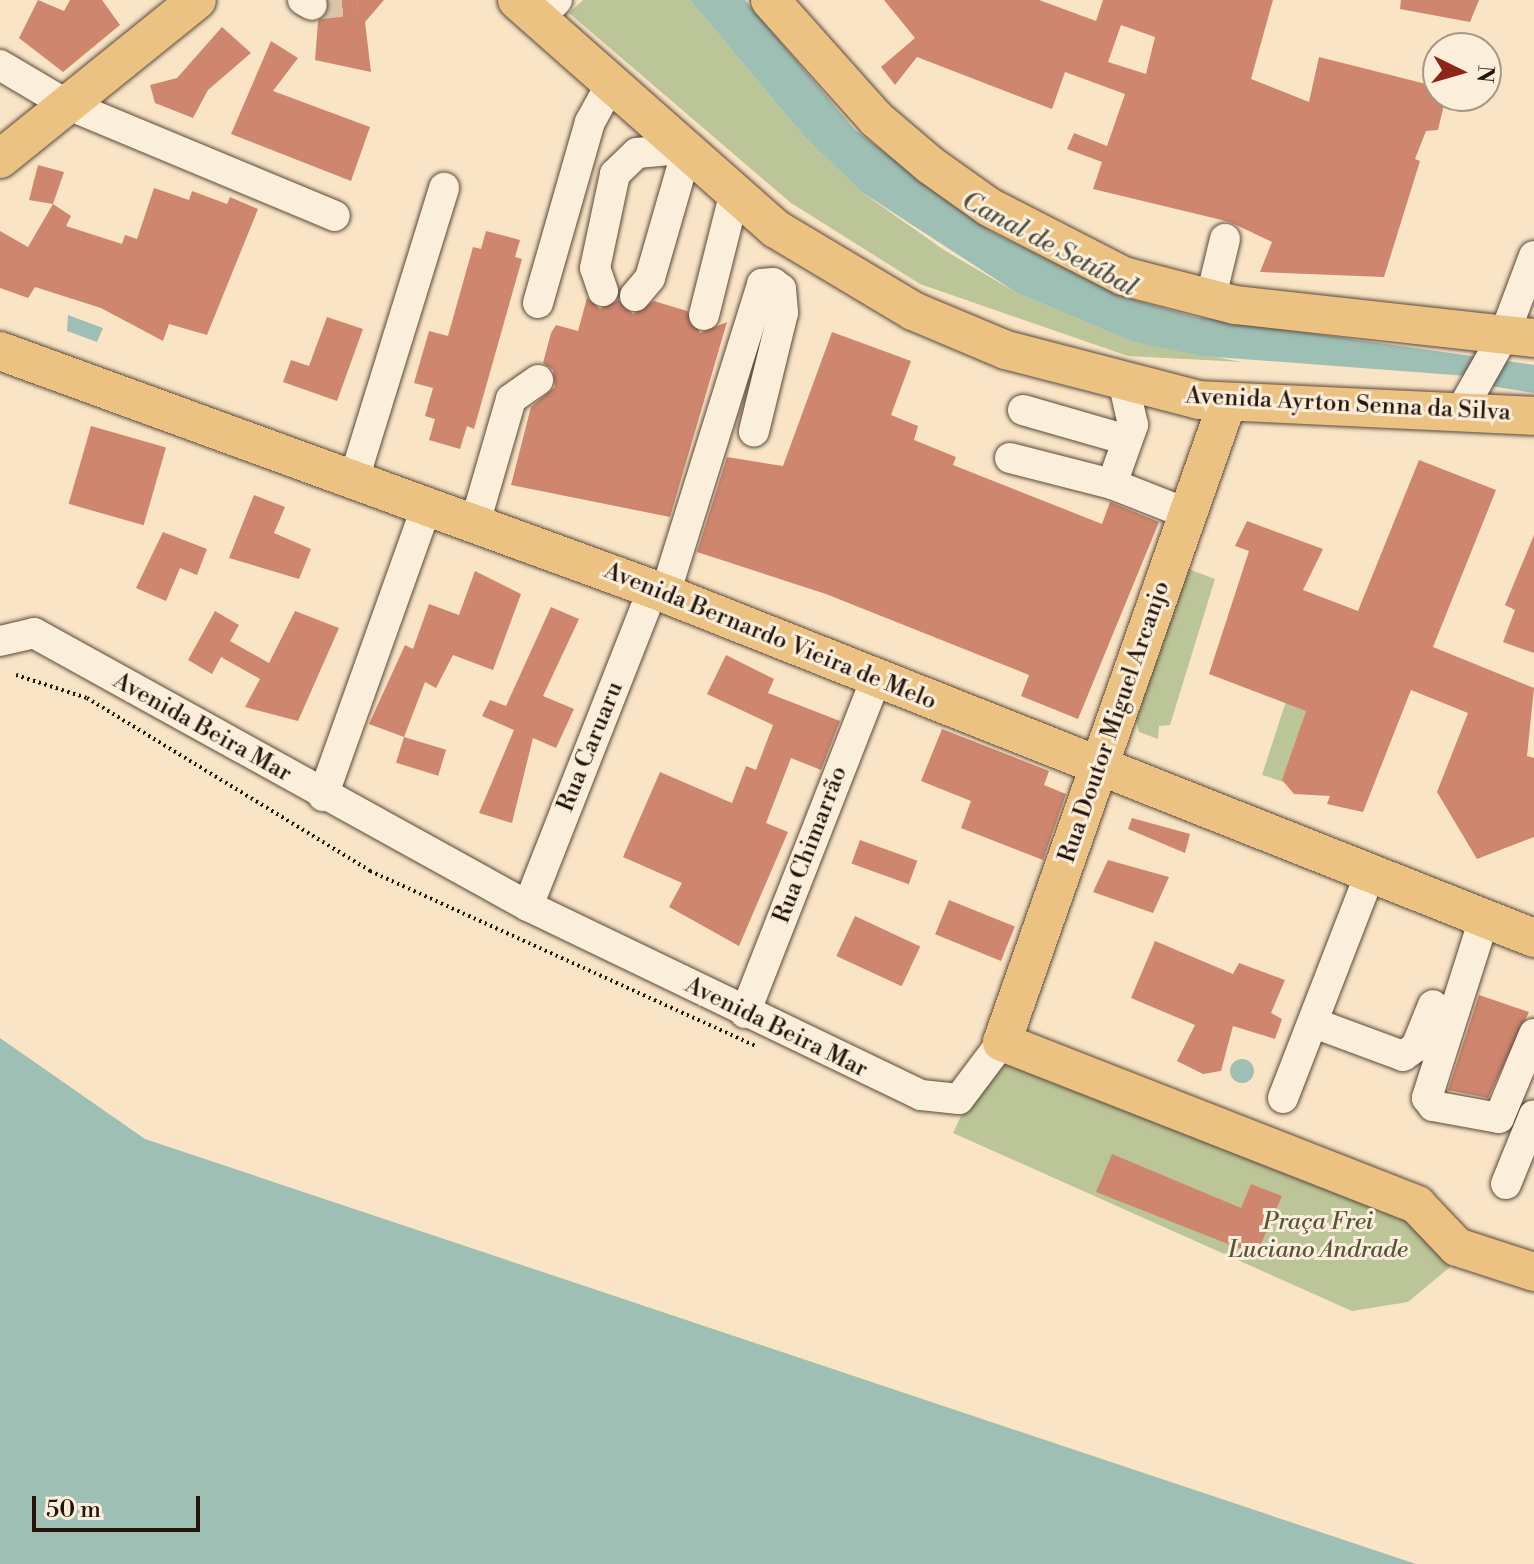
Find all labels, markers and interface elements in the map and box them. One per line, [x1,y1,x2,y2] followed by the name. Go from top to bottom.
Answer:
[1422,32,1502,112] north arrow
[1470,64,1499,84] text: N
[956,186,1142,304] water label: Canal de Setúbal
[1184,382,1512,428] street label: Avenida Ayrton Senna da Silva
[600,557,940,717] street label: Avenida Bernardo Vieira de Melo
[1053,577,1177,867] street label: Rua Doutor Miguel Arcanjo
[108,667,296,789] street label: Avenida Beira Mar
[552,678,630,816] street label: Rua Caruaru
[768,762,854,928] street label: Rua Chimarrão
[680,971,872,1085] street label: Avenida Beira Mar
[1228,1209,1408,1265] park label: Praça Frei Luciano Andrade
[36,1480,204,1530] scale bar
[46,1495,101,1525] text: 50 m

